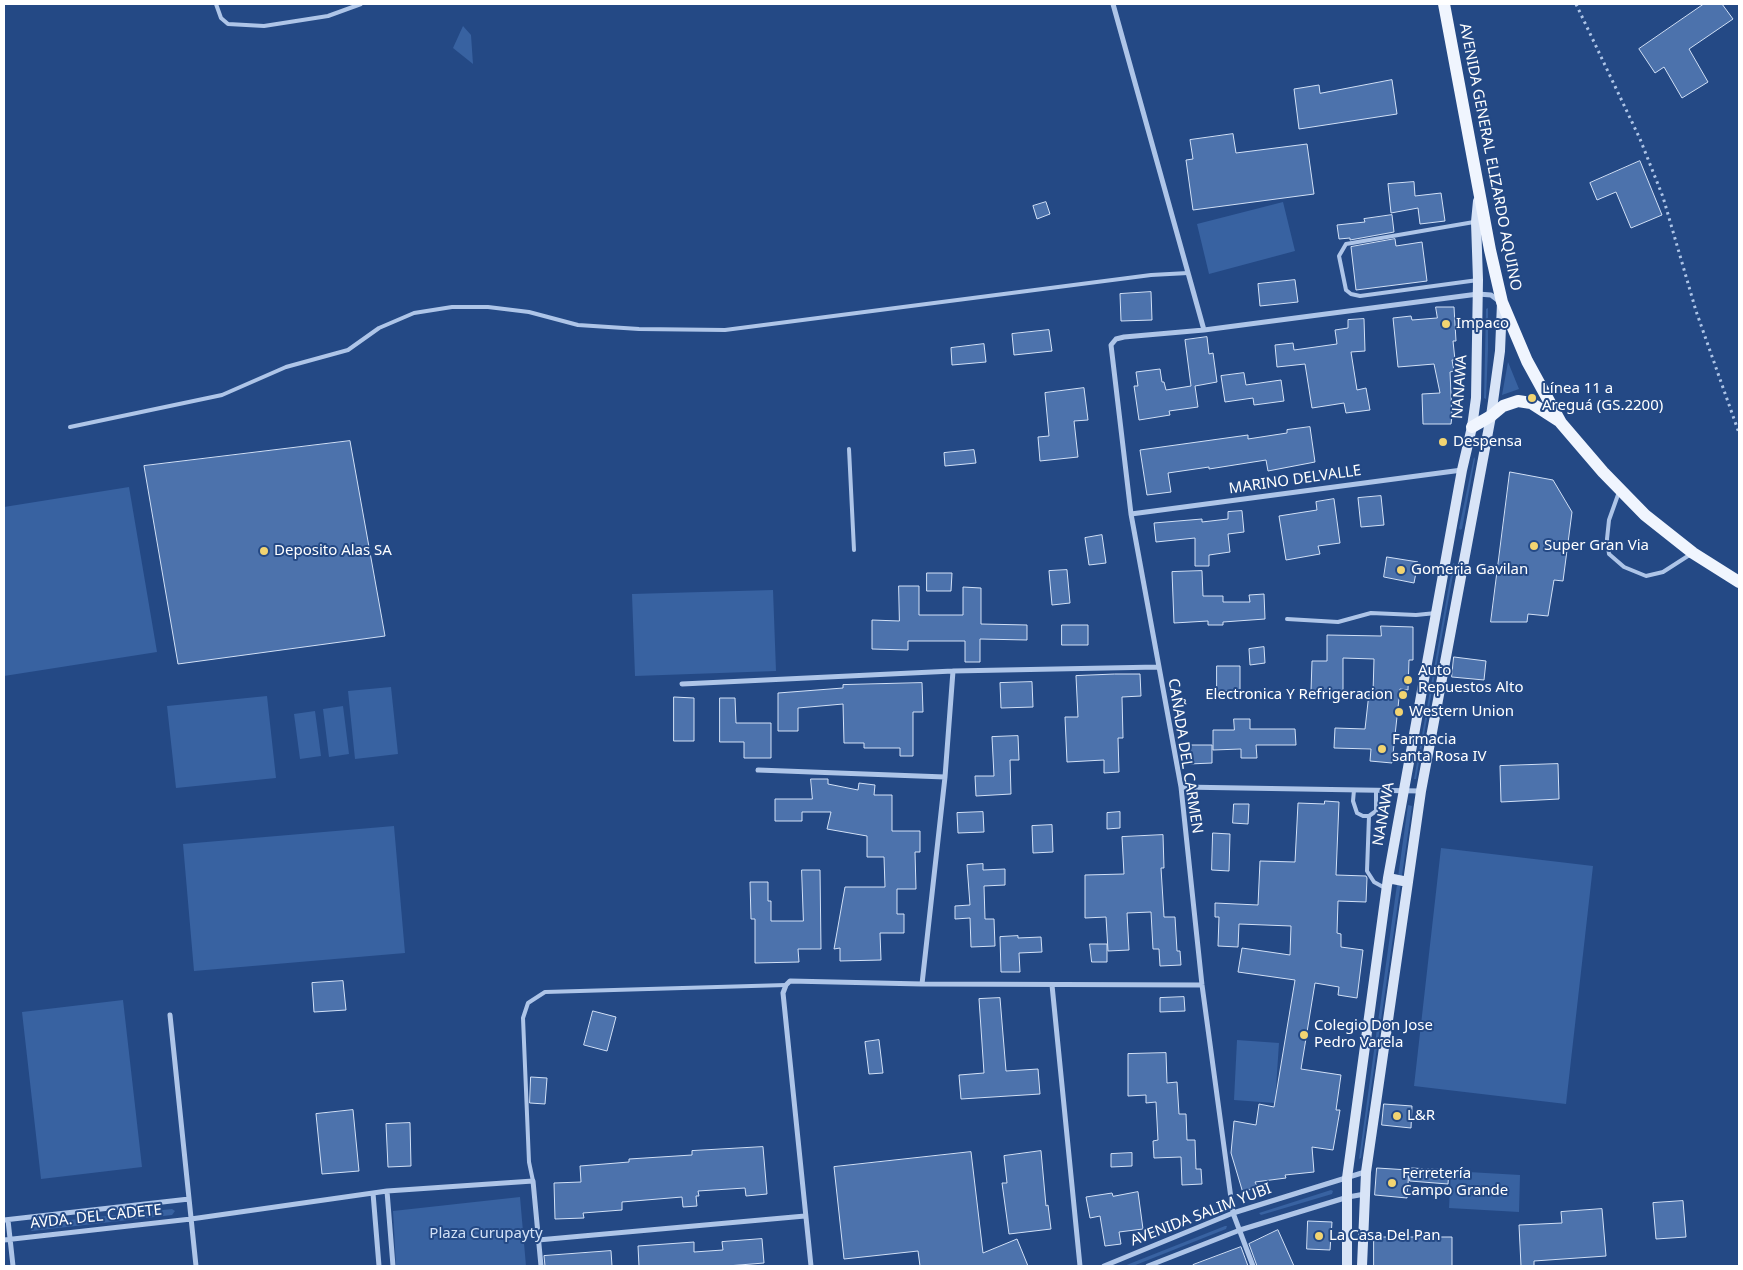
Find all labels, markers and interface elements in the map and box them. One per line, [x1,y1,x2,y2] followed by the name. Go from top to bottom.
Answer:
[1455,22,1525,292] street label: AVENIDA GENERAL ELIZARDO AQUINO
[1456,315,1509,333] place label: Impaco
[1440,318,1452,330] marker: Impaco
[1449,354,1471,420] street label: NANAWA
[1542,380,1663,415] place label: Línea 11 a Areguá (GS.2200)
[1526,392,1538,404] marker: Línea 11 a Areguá (GS.2200)
[1453,433,1522,451] place label: Despensa
[1437,436,1449,448] marker: Despensa
[1228,462,1362,498] street label: MARINO DELVALLE
[1544,537,1649,555] place label: Super Gran Via
[1528,540,1540,552] marker: Super Gran Via
[274,542,392,560] place label: Deposito Alas SA
[258,545,270,557] marker: Deposito Alas SA
[1411,561,1528,579] place label: Gomeria Gavilan
[1395,564,1407,576] marker: Gomeria Gavilan
[1418,662,1523,697] place label: Auto Repuestos Alto
[1402,674,1414,686] marker: Auto Repuestos Alto
[1164,677,1206,835] street label: CAÑADA DEL CARMEN
[1205,686,1393,704] place label: Electronica Y Refrigeracion
[1397,689,1409,701] marker: Electronica Y Refrigeracion
[1409,703,1514,721] place label: Western Union
[1393,706,1405,718] marker: Western Union
[1392,731,1487,766] place label: Farmacia santa Rosa IV
[1376,743,1388,755] marker: Farmacia santa Rosa IV
[1370,781,1398,847] street label: NANAWA
[1314,1017,1433,1052] place label: Colegio Don Jose Pedro Varela
[1298,1029,1310,1041] marker: Colegio Don Jose Pedro Varela
[1407,1107,1435,1125] place label: L&R
[1391,1110,1403,1122] marker: L&R
[1402,1165,1508,1200] place label: Ferretería Campo Grande
[1386,1177,1398,1189] marker: Ferretería Campo Grande
[1128,1180,1274,1250] street label: AVENIDA SALIM YUBI
[29,1201,163,1233] street label: AVDA. DEL CADETE
[429,1225,543,1243] park label: Plaza Curupayty
[1329,1227,1441,1245] place label: La Casa Del Pan
[1313,1230,1325,1242] marker: La Casa Del Pan

